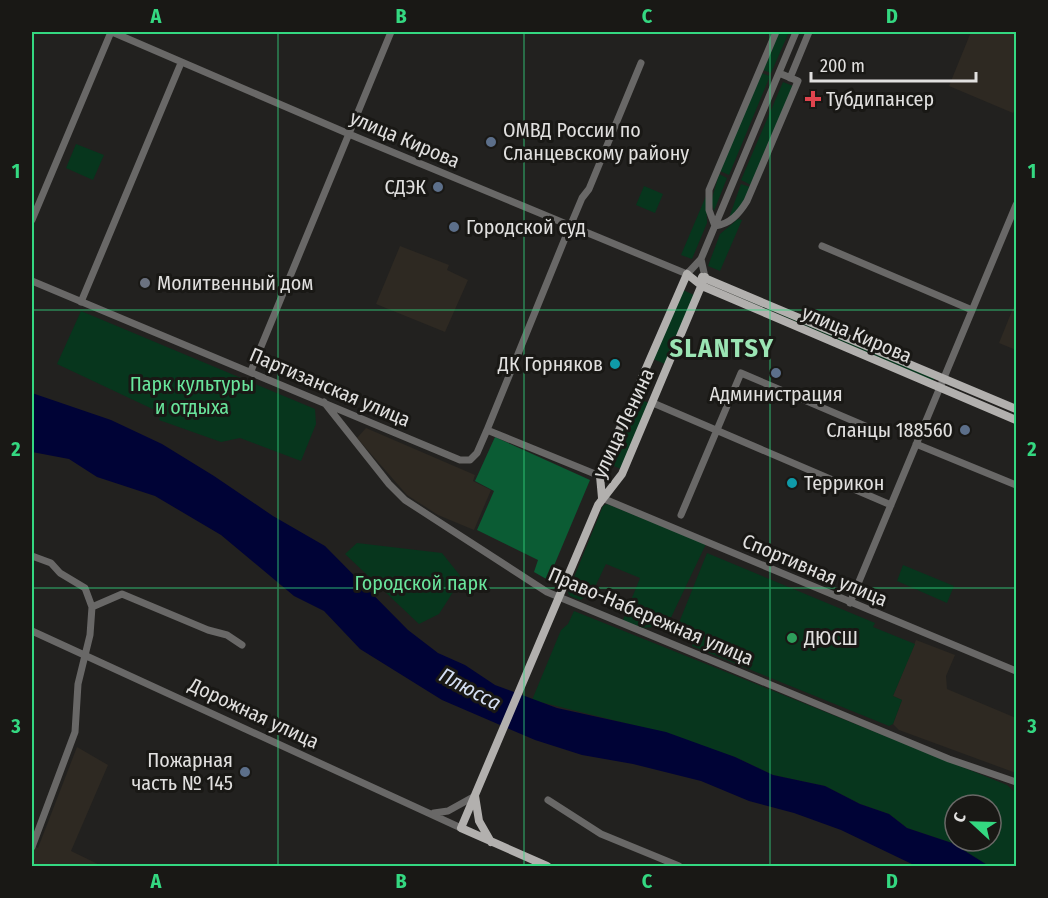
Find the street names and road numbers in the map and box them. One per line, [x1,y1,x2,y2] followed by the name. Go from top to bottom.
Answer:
[346,105,464,173] street label: улица Кирова
[798,300,916,368] street label: улица Кирова
[246,342,414,432] street label: Партизанская улица
[587,364,659,482] street label: улица Ленина
[739,529,891,611] street label: Спортивная улица
[545,562,757,670] street label: Право-Набережная улица
[184,672,323,754] street label: Дорожная улица

